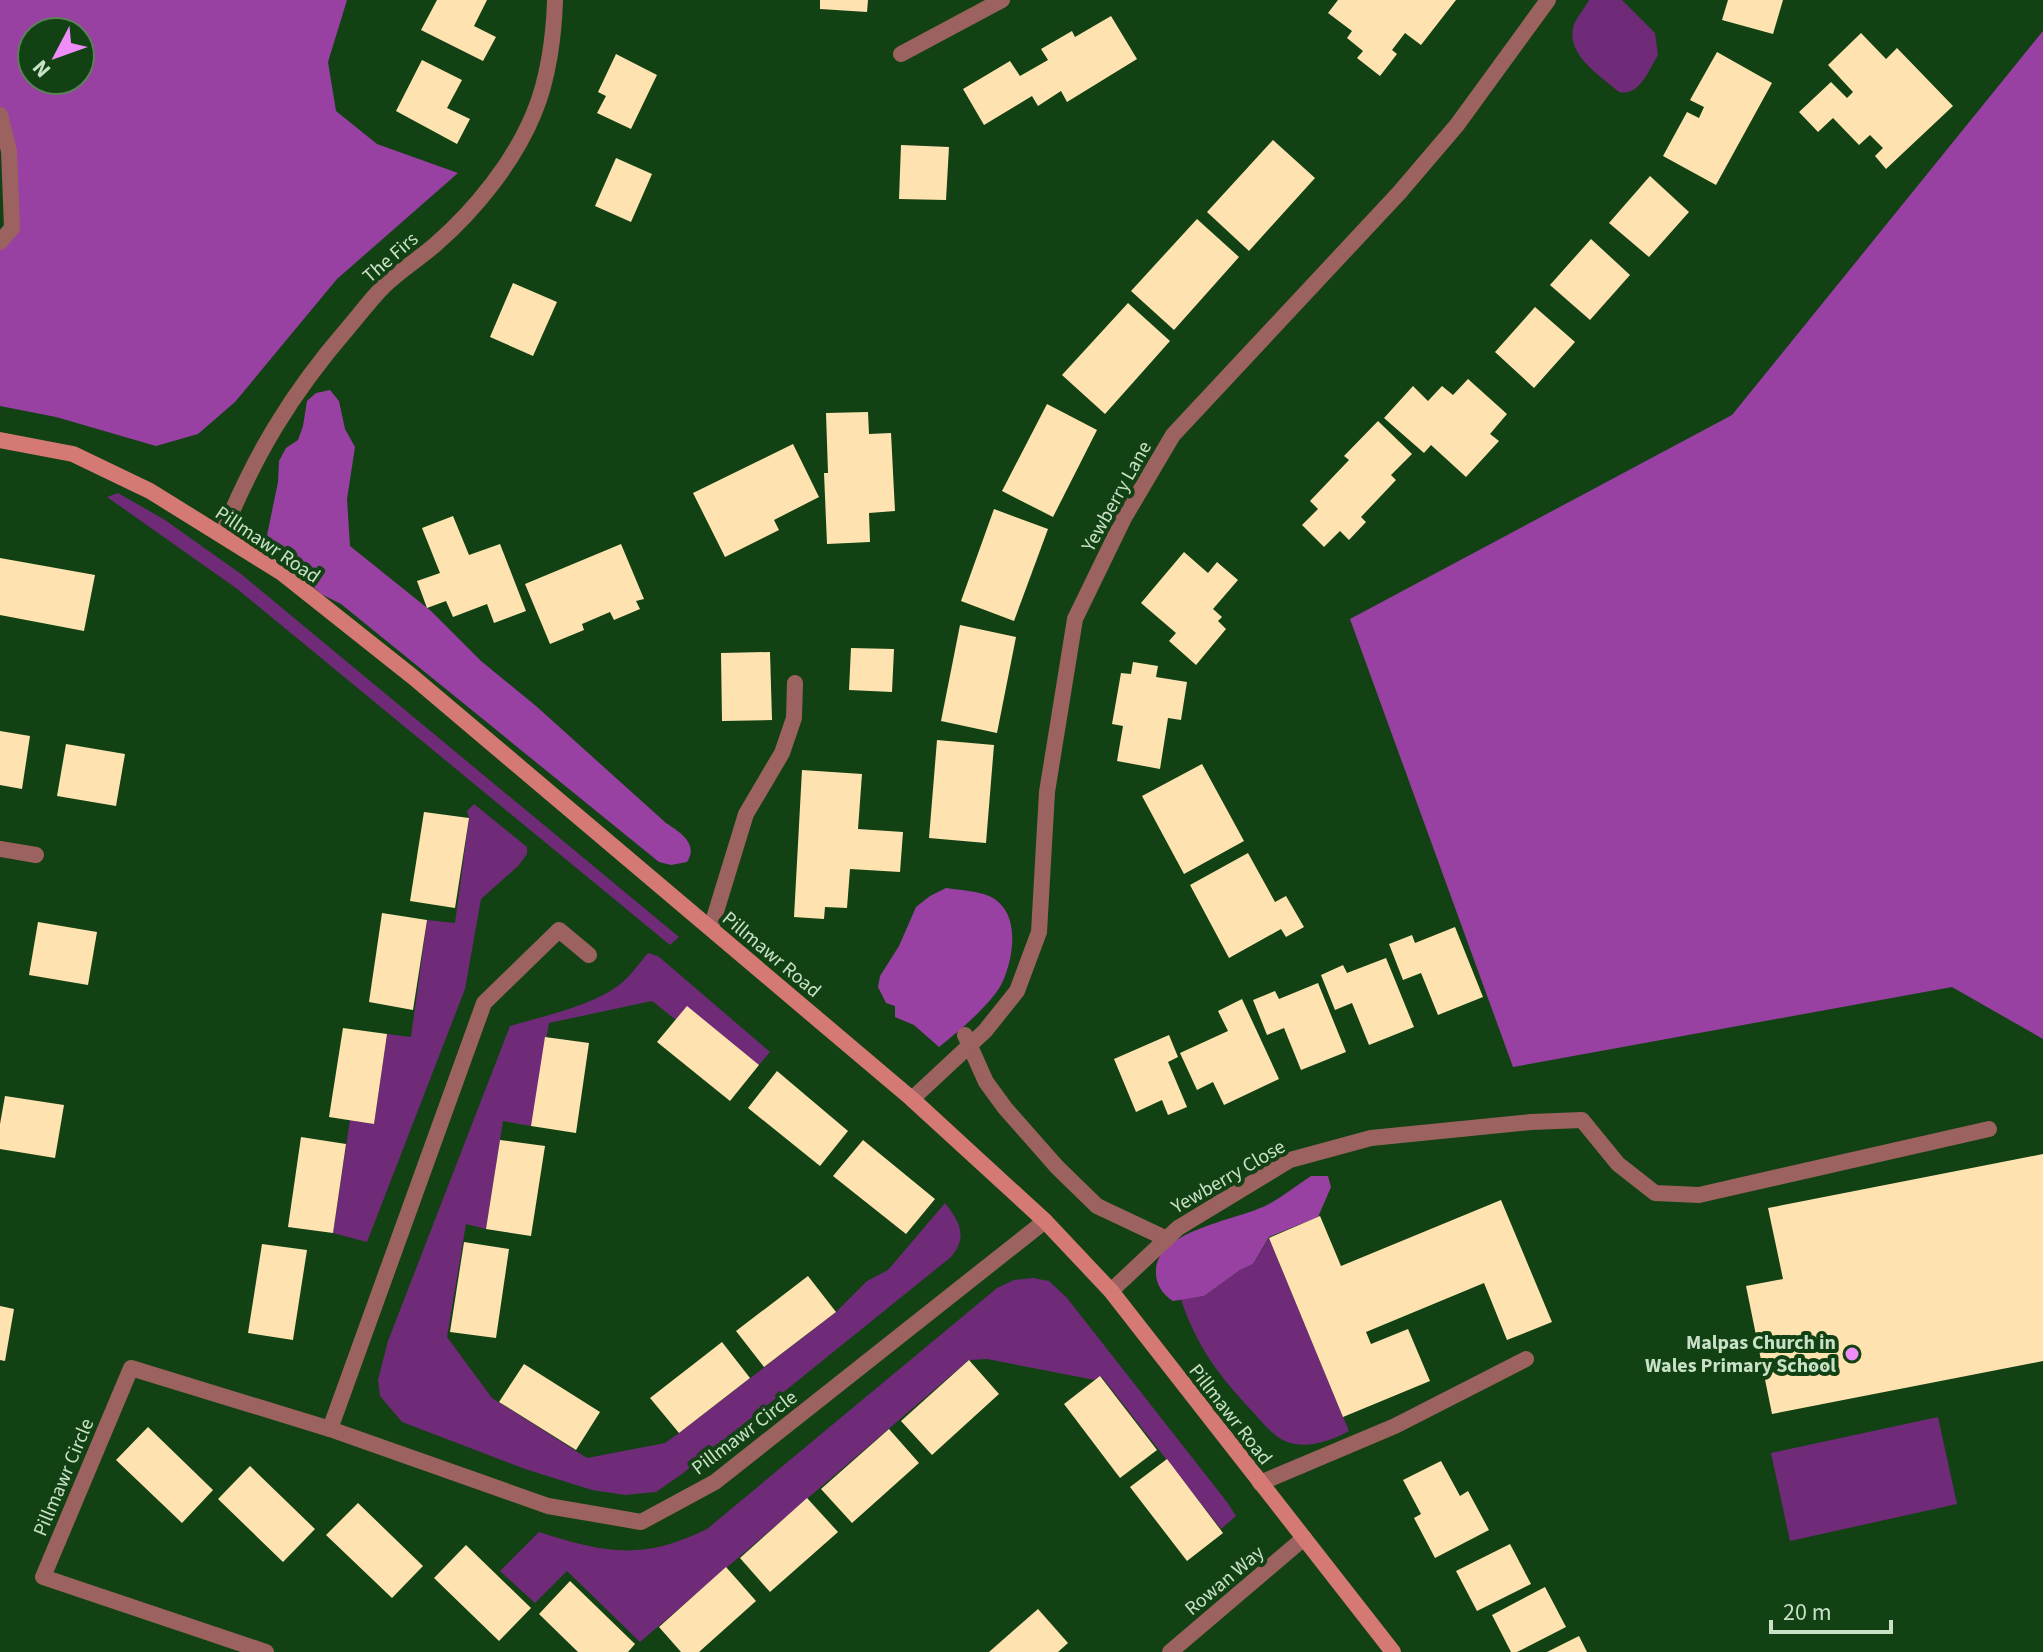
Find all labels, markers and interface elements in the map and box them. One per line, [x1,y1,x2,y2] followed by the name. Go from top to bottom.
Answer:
[16,16,96,96] north arrow
[25,52,59,84] text: N
[357,226,425,290] street label: The Firs
[1074,436,1159,558] street label: Yewberry Lane
[209,499,326,590] street label: Pillmawr Road
[716,905,827,1004] street label: Pillmawr Road
[1165,1133,1291,1221] street label: Yewberry Close
[1645,1329,1836,1380] place label: Malpas Church in Wales Primary School
[1843,1345,1861,1363] marker: Malpas Church in Wales Primary School
[1182,1358,1279,1471] street label: Pillmawr Road
[686,1384,803,1482] street label: Pillmawr Circle
[26,1414,101,1541] street label: Pillmawr Circle
[1179,1539,1271,1622] street label: Rowan Way
[1771,1584,1891,1634] scale bar
[1783,1595,1832,1630] text: 20 m

